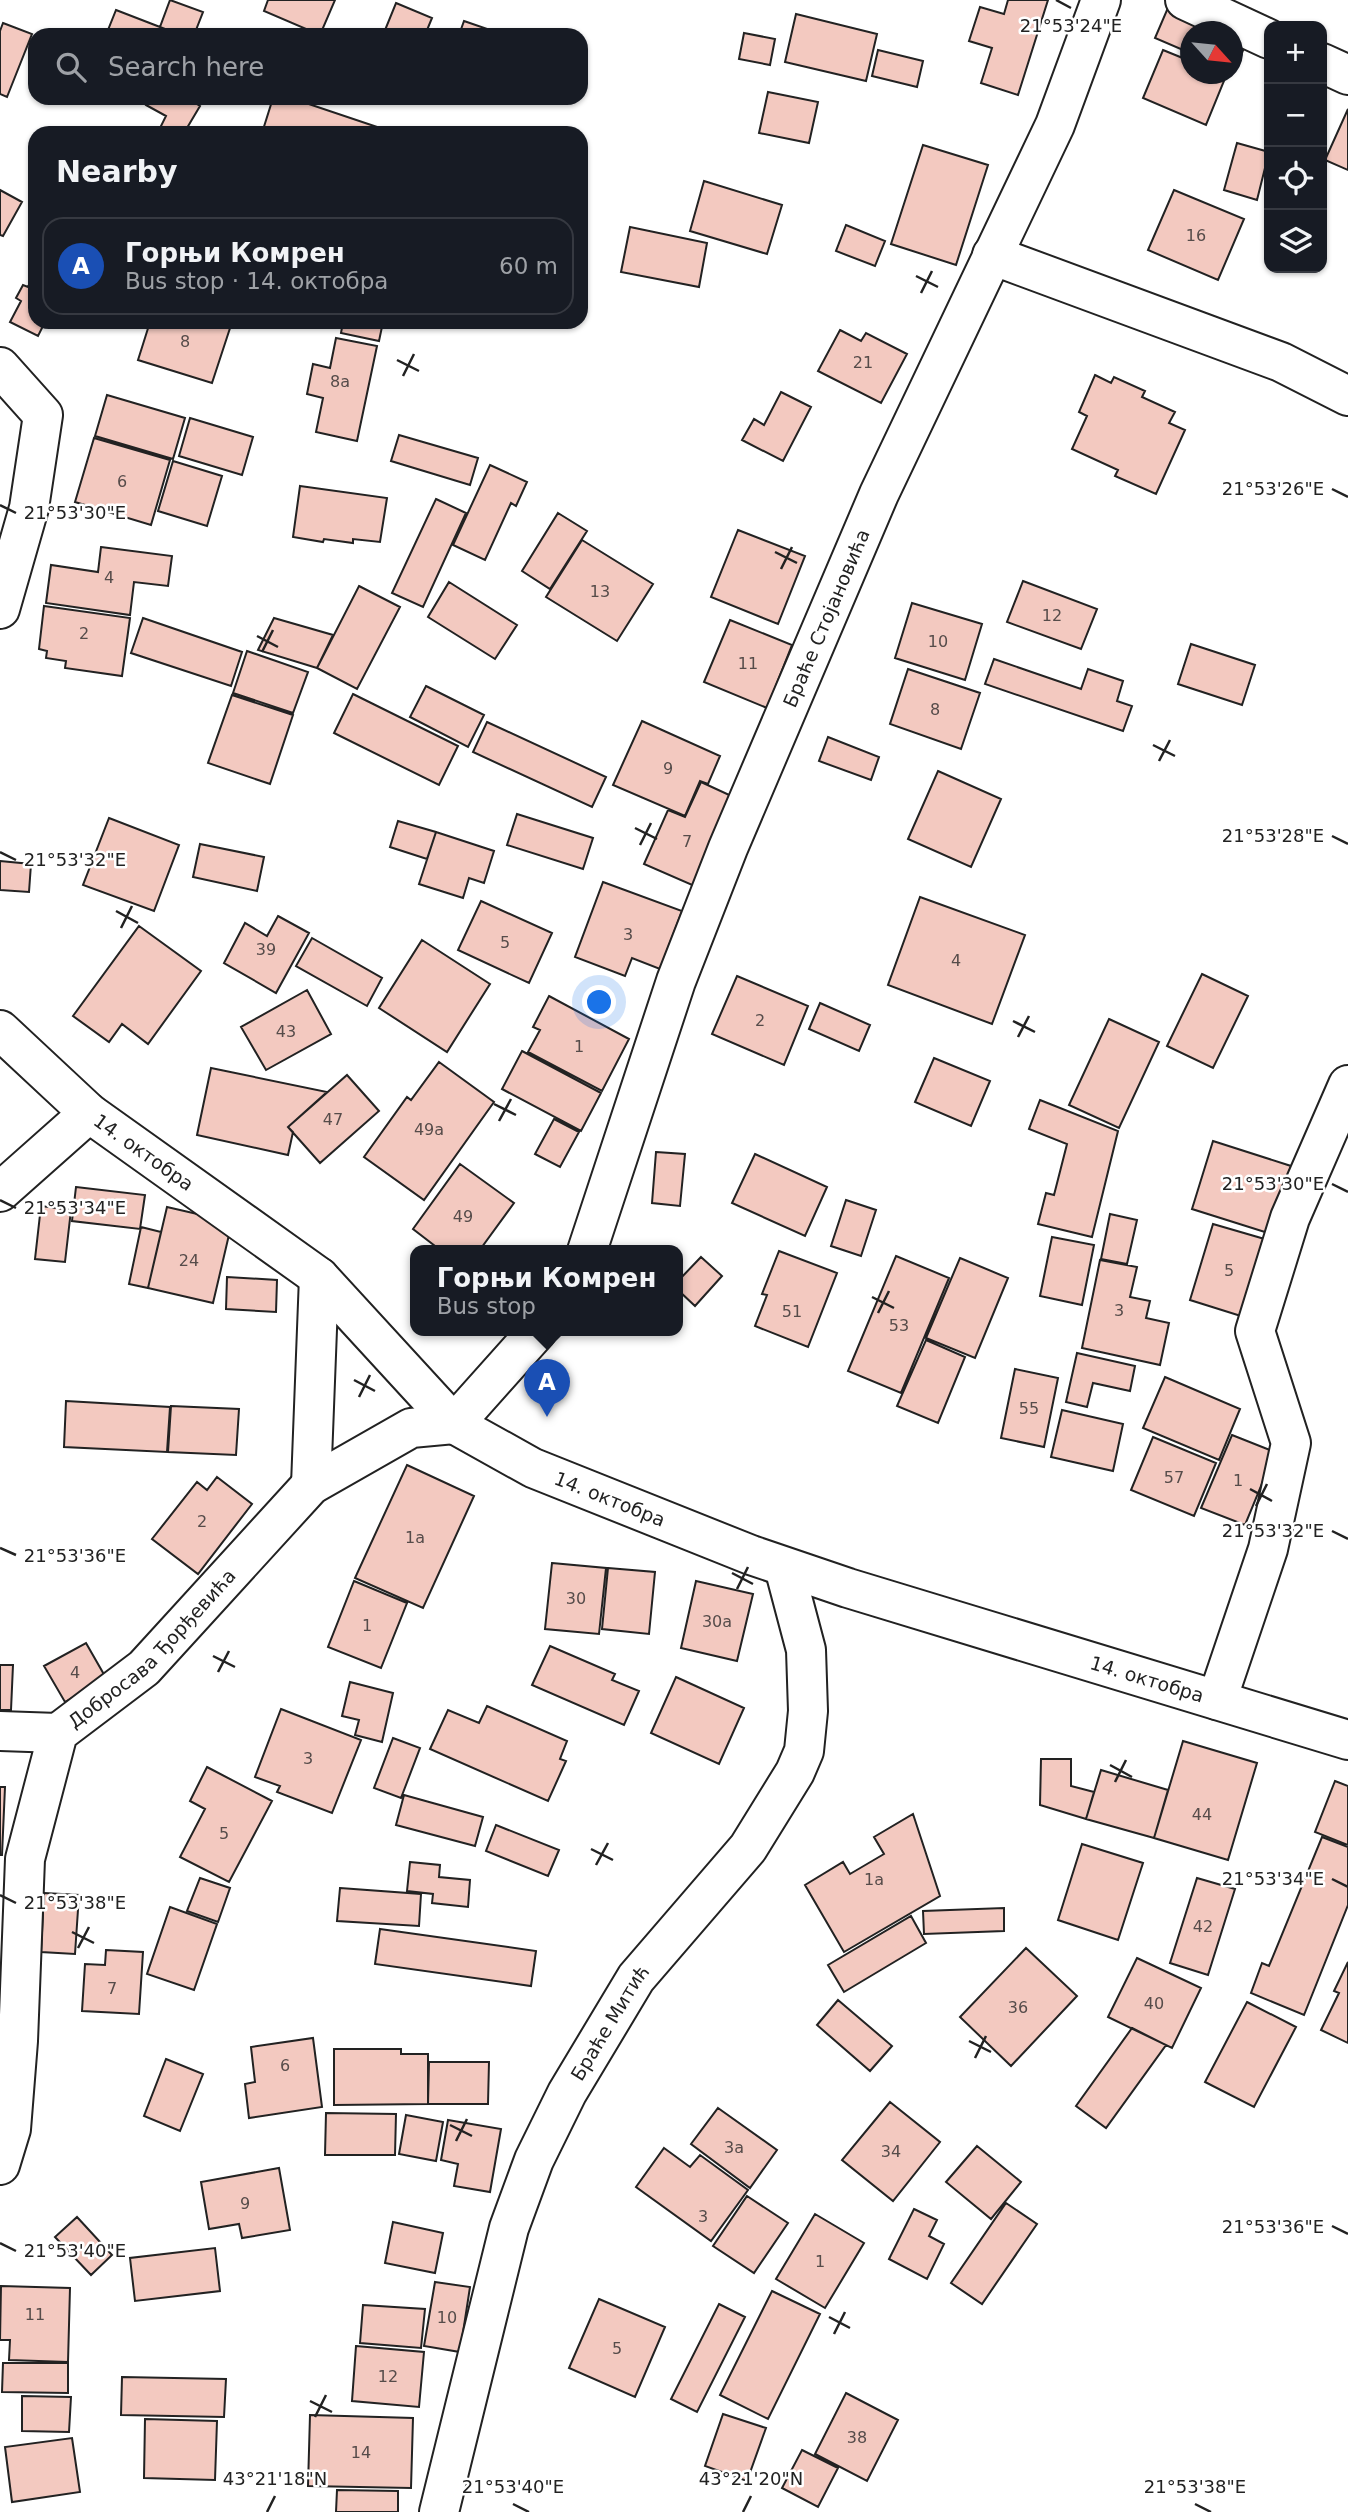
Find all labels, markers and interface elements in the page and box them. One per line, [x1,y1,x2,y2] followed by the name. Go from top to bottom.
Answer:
[1020,15,1122,36] text: 21°53'24"E
[1180,21,1243,84] north arrow
[1264,21,1327,273] map controls
[1264,21,1327,84] button: +
[28,28,588,105] search box
[52,48,90,86] icon: search
[108,52,264,82] text: Search here
[1264,84,1327,147] button: −
[1264,147,1327,210] button: locate
[56,154,178,189] text: Nearby
[1264,210,1327,273] button: layers
[1186,226,1206,245] house number: 16
[125,238,345,268] text: Горњи Комрен
[72,253,90,279] text: A
[499,253,558,279] text: 60 m
[125,268,388,294] text: Bus stop · 14. октобра
[180,332,190,351] house number: 8
[853,353,873,372] house number: 21
[330,372,350,391] house number: 8a
[117,472,127,491] house number: 6
[1222,478,1324,499] text: 21°53'26"E
[24,502,126,523] text: 21°53'30"E
[778,526,874,711] street label: Браће Стојановића
[104,568,114,587] house number: 4
[590,582,610,601] house number: 13
[1042,606,1062,625] house number: 12
[79,624,89,643] house number: 2
[928,632,948,651] house number: 10
[738,654,758,673] house number: 11
[930,700,940,719] house number: 8
[663,759,673,778] house number: 9
[1222,825,1324,846] text: 21°53'28"E
[682,832,692,851] house number: 7
[24,849,126,870] text: 21°53'32"E
[623,925,633,944] house number: 3
[500,933,510,952] house number: 5
[256,940,276,959] house number: 39
[951,951,961,970] house number: 4
[582,985,616,1019] your location
[755,1011,765,1030] house number: 2
[276,1022,296,1041] house number: 43
[574,1037,584,1056] house number: 1
[90,1109,198,1195] street label: 14. октобра
[323,1110,343,1129] house number: 47
[414,1120,444,1139] house number: 49a
[1222,1173,1324,1194] text: 21°53'30"E
[24,1197,126,1218] text: 21°53'34"E
[453,1207,473,1226] house number: 49
[410,1245,683,1336] popup
[179,1251,199,1270] house number: 24
[1224,1261,1234,1280] house number: 5
[437,1263,656,1293] text: Горњи Комрен
[437,1293,536,1319] text: Bus stop
[1114,1301,1124,1320] house number: 3
[782,1302,802,1321] house number: 51
[889,1316,909,1335] house number: 53
[524,1359,570,1417] pin: A
[1019,1399,1039,1418] house number: 55
[551,1467,669,1531] street label: 14. октобра
[1164,1468,1184,1487] house number: 57
[1233,1471,1243,1490] house number: 1
[197,1512,207,1531] house number: 2
[1222,1520,1324,1541] text: 21°53'32"E
[405,1528,425,1547] house number: 1a
[24,1545,126,1566] text: 21°53'36"E
[64,1564,240,1733] street label: Добросава Ђорђевића
[566,1589,586,1608] house number: 30
[702,1612,732,1631] house number: 30a
[362,1616,372,1635] house number: 1
[1088,1651,1207,1707] street label: 14. октобра
[70,1663,80,1682] house number: 4
[303,1749,313,1768] house number: 3
[1192,1805,1212,1824] house number: 44
[219,1824,229,1843] house number: 5
[1222,1868,1324,1889] text: 21°53'34"E
[864,1870,884,1889] house number: 1a
[24,1892,126,1913] text: 21°53'38"E
[1193,1917,1213,1936] house number: 42
[566,1960,653,2084] street label: Браће Митић
[107,1979,117,1998] house number: 7
[1144,1994,1164,2013] house number: 40
[1008,1998,1028,2017] house number: 36
[280,2056,290,2075] house number: 6
[724,2138,744,2157] house number: 3a
[881,2142,901,2161] house number: 34
[240,2194,250,2213] house number: 9
[698,2207,708,2226] house number: 3
[1222,2216,1324,2237] text: 21°53'36"E
[24,2240,126,2261] text: 21°53'40"E
[815,2252,825,2271] house number: 1
[25,2305,45,2324] house number: 11
[437,2308,457,2327] house number: 10
[612,2339,622,2358] house number: 5
[378,2367,398,2386] house number: 12
[847,2428,867,2447] house number: 38
[351,2443,371,2462] house number: 14
[223,2468,327,2489] text: 43°21'18"N
[699,2468,803,2489] text: 43°21'20"N
[462,2476,564,2497] text: 21°53'40"E
[1144,2476,1246,2497] text: 21°53'38"E

